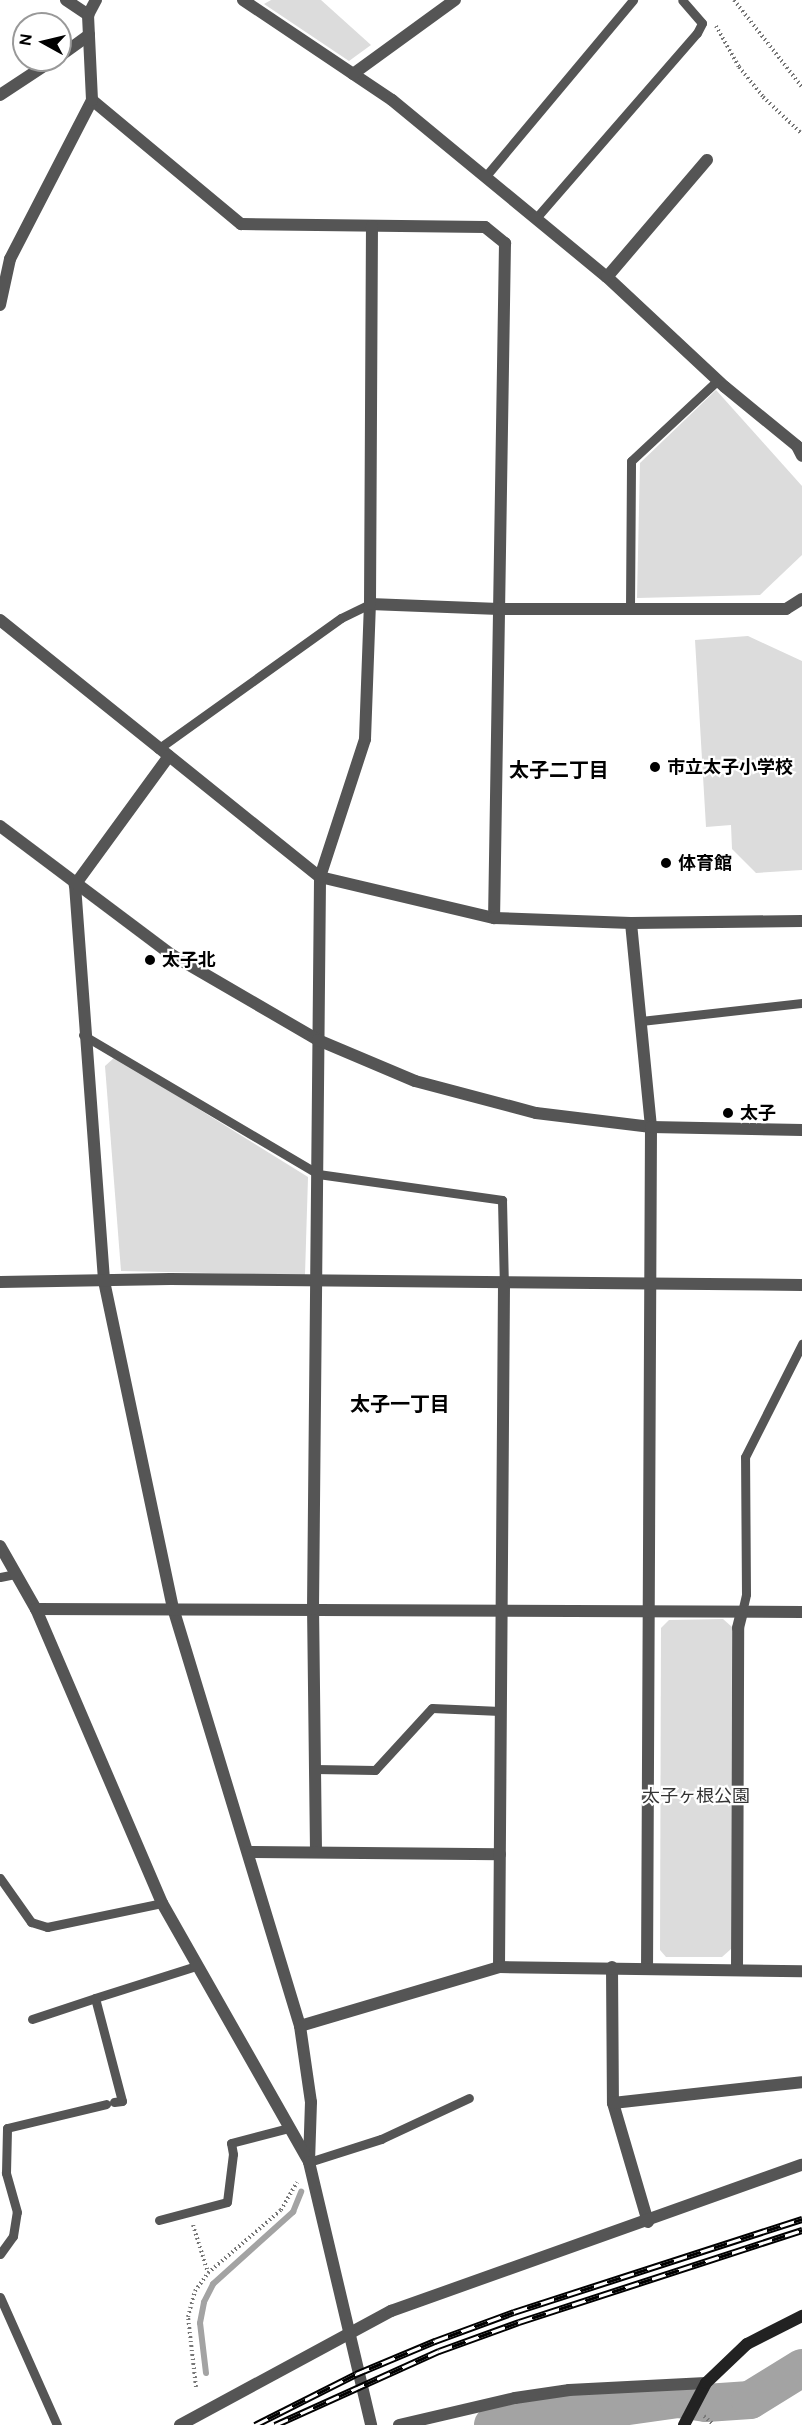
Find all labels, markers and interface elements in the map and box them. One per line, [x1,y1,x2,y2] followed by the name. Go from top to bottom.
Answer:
[12,12,72,72] north arrow
[14,32,37,47] text: N
[667,756,793,778] place label: 市立太子小学校
[509,758,609,782] district label: 太子二丁目
[648,760,662,774] marker: 市立太子小学校
[678,852,732,874] place label: 体育館
[659,856,673,870] marker: 体育館
[162,949,216,971] place label: 太子北
[143,953,157,967] marker: 太子北
[740,1102,776,1124] place label: 太子
[721,1106,735,1120] marker: 太子
[350,1392,450,1416] district label: 太子一丁目
[642,1785,750,1807] park label: 太子ヶ根公園

